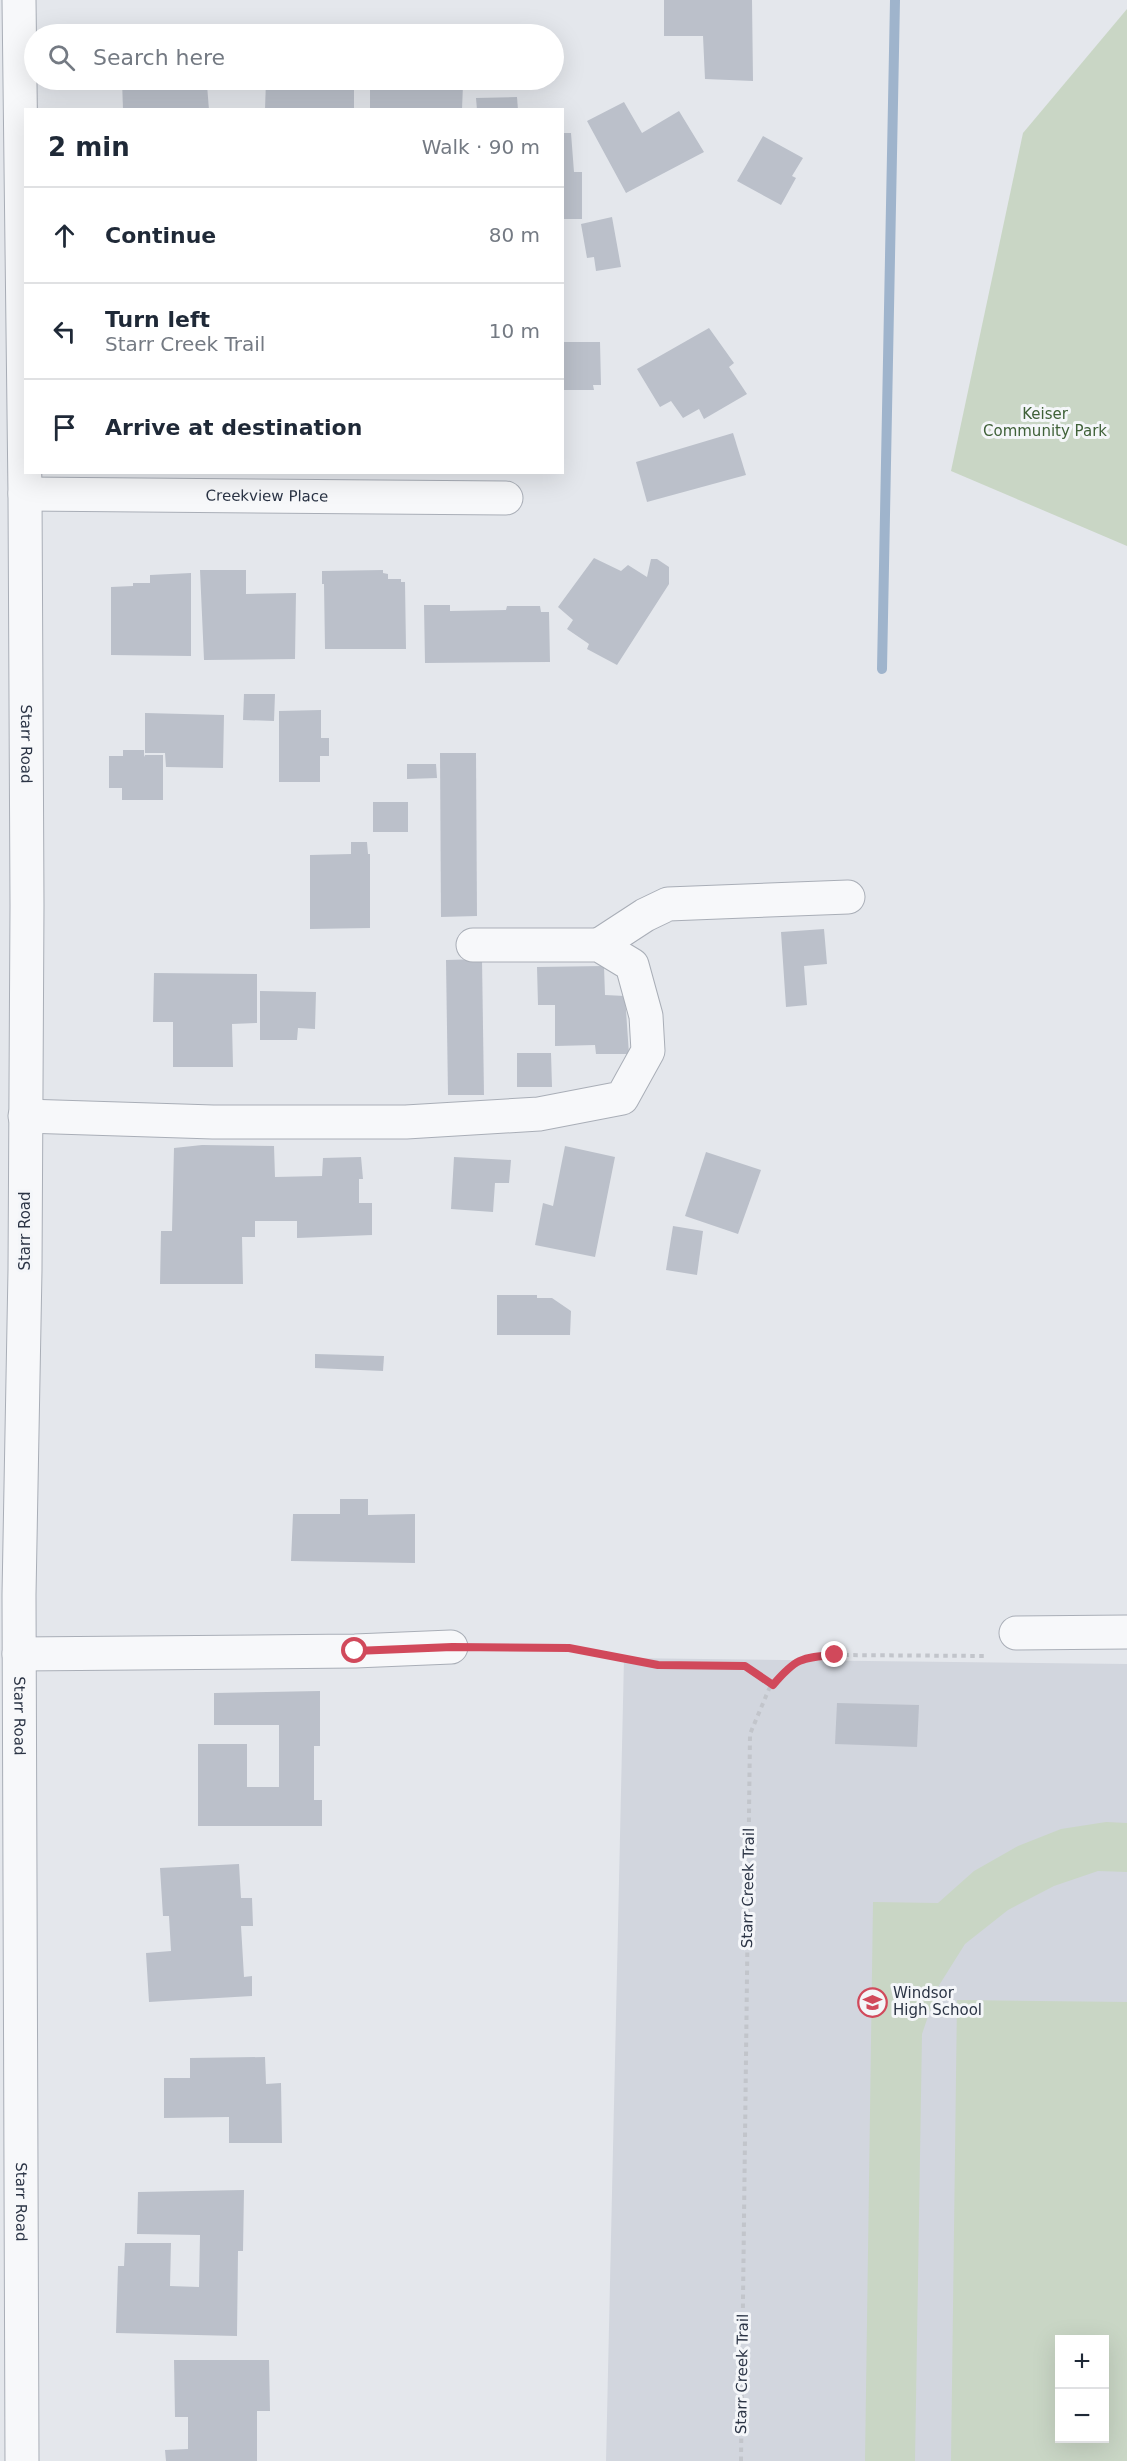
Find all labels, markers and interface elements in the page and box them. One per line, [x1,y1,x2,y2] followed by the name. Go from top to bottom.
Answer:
[24,24,564,90] search box
[45,41,78,74] icon: search
[93,45,225,70] text: Search here
[48,132,130,162] text: 2 min
[422,135,540,159] text: Walk · 90 m
[48,219,81,252] icon: ahead
[105,223,216,248] text: Continue
[489,223,540,247] text: 80 m
[105,307,210,332] text: Turn left
[48,315,81,348] icon: left
[489,319,540,343] text: 10 m
[105,332,265,356] text: Starr Creek Trail
[983,405,1107,440] park label: Keiser Community Park
[48,411,81,444] icon: arrive
[105,415,362,440] text: Arrive at destination
[206,487,328,506] street label: Creekview Place
[17,704,35,784] street label: Starr Road
[16,1191,34,1271] street label: Starr Road
[341,1637,367,1663] route start
[821,1641,847,1667] route end
[10,1676,29,1756] street label: Starr Road
[738,1828,758,1948] street label: Starr Creek Trail
[893,1984,982,2019] place label: Windsor High School
[856,1986,888,2018] school or university icon: Windsor High School
[12,2162,30,2242] street label: Starr Road
[732,2314,752,2434] street label: Starr Creek Trail
[1055,2335,1109,2443] map controls
[1055,2335,1109,2389] button: +
[1055,2389,1109,2443] button: −

